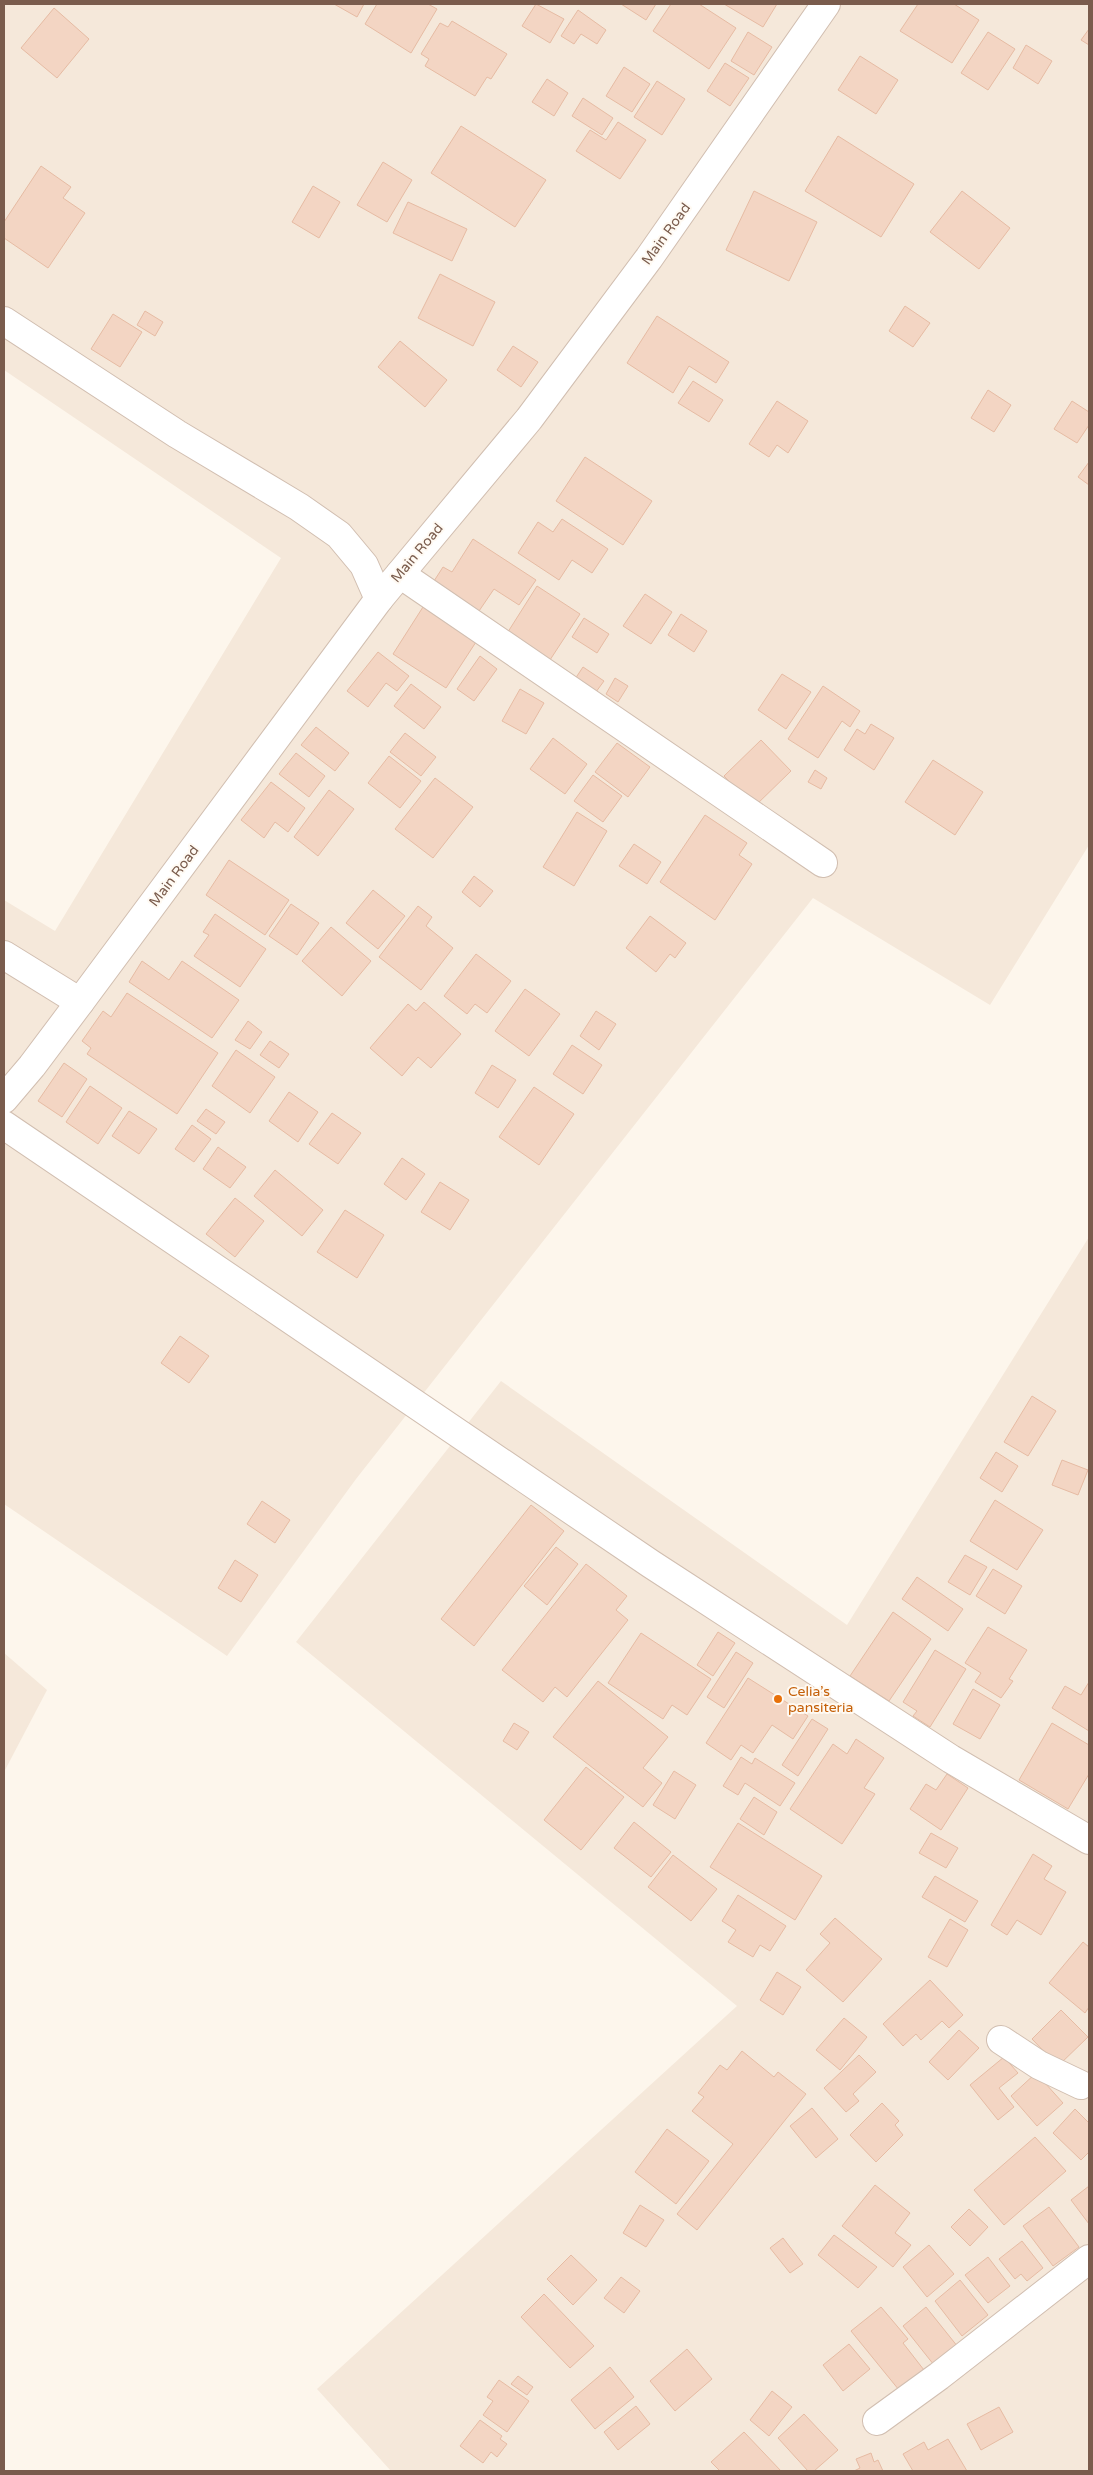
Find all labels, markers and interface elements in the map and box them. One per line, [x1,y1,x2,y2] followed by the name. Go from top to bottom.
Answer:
[638,200,694,268] street label: Main Road
[387,520,447,586] street label: Main Road
[145,842,203,910] street label: Main Road
[788,1683,853,1716] place label: Celia’s pansiteria
[772,1693,784,1705] marker: Celia’s pansiteria

